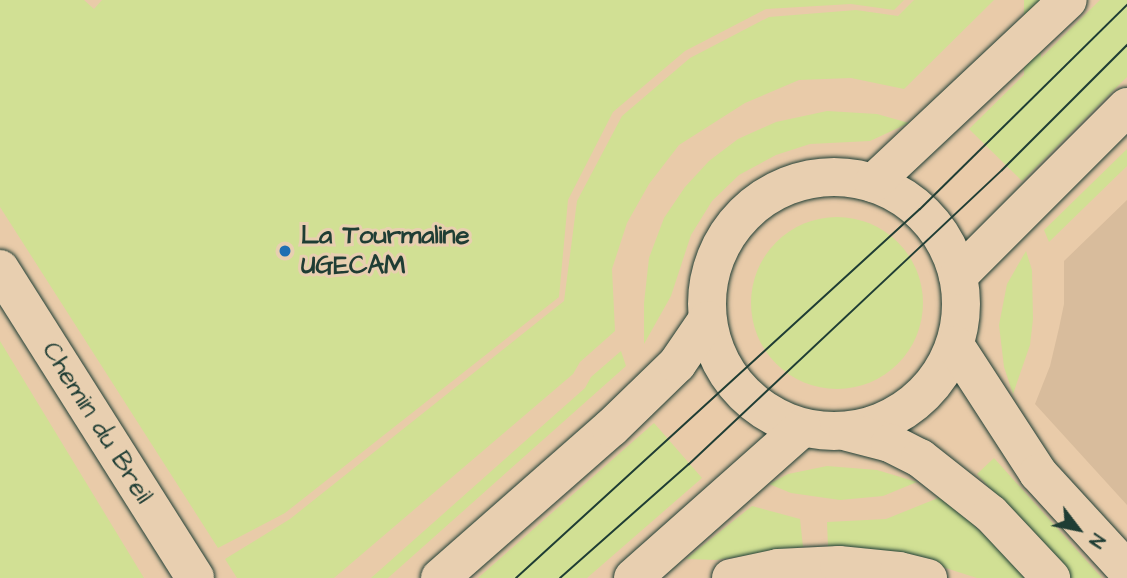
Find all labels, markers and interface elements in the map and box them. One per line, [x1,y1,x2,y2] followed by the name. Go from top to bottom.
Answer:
[301,220,470,282] place label: La Tourmaline UGECAM
[275,241,295,261] marker: La Tourmaline UGECAM
[35,336,159,510] street label: Chemin du Breil
[1043,494,1113,564] north arrow
[1082,528,1111,553] text: N

